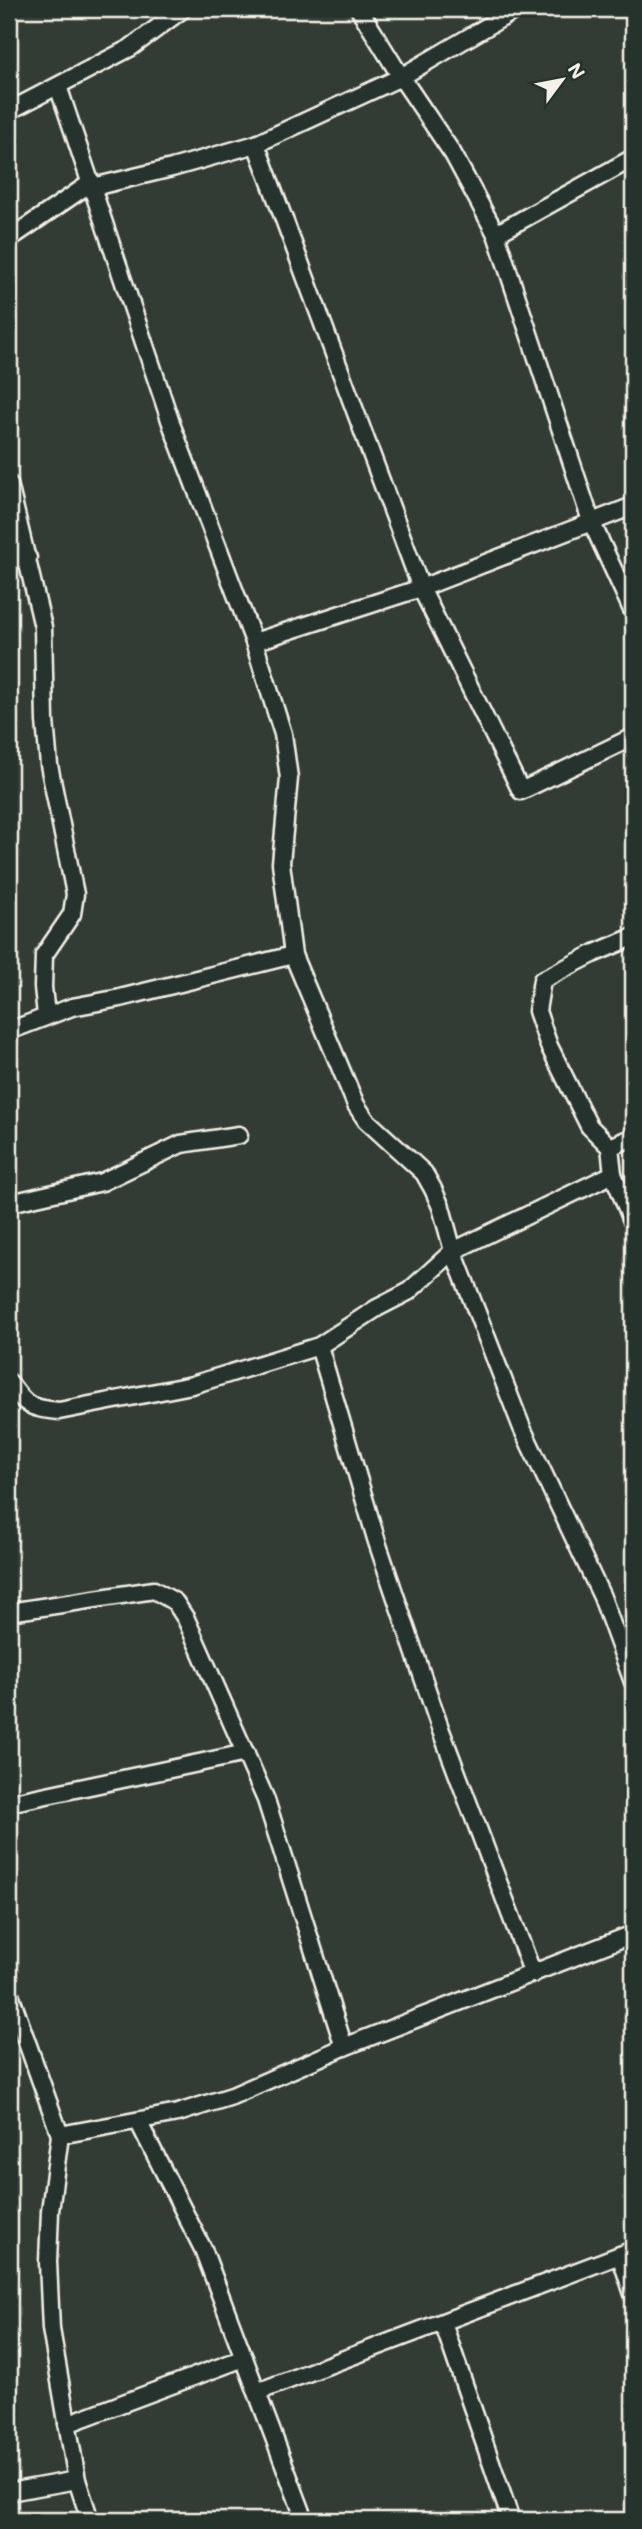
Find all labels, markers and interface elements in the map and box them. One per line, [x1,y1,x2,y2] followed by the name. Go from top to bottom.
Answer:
[526,46,596,116] north arrow
[562,58,591,83] text: N

